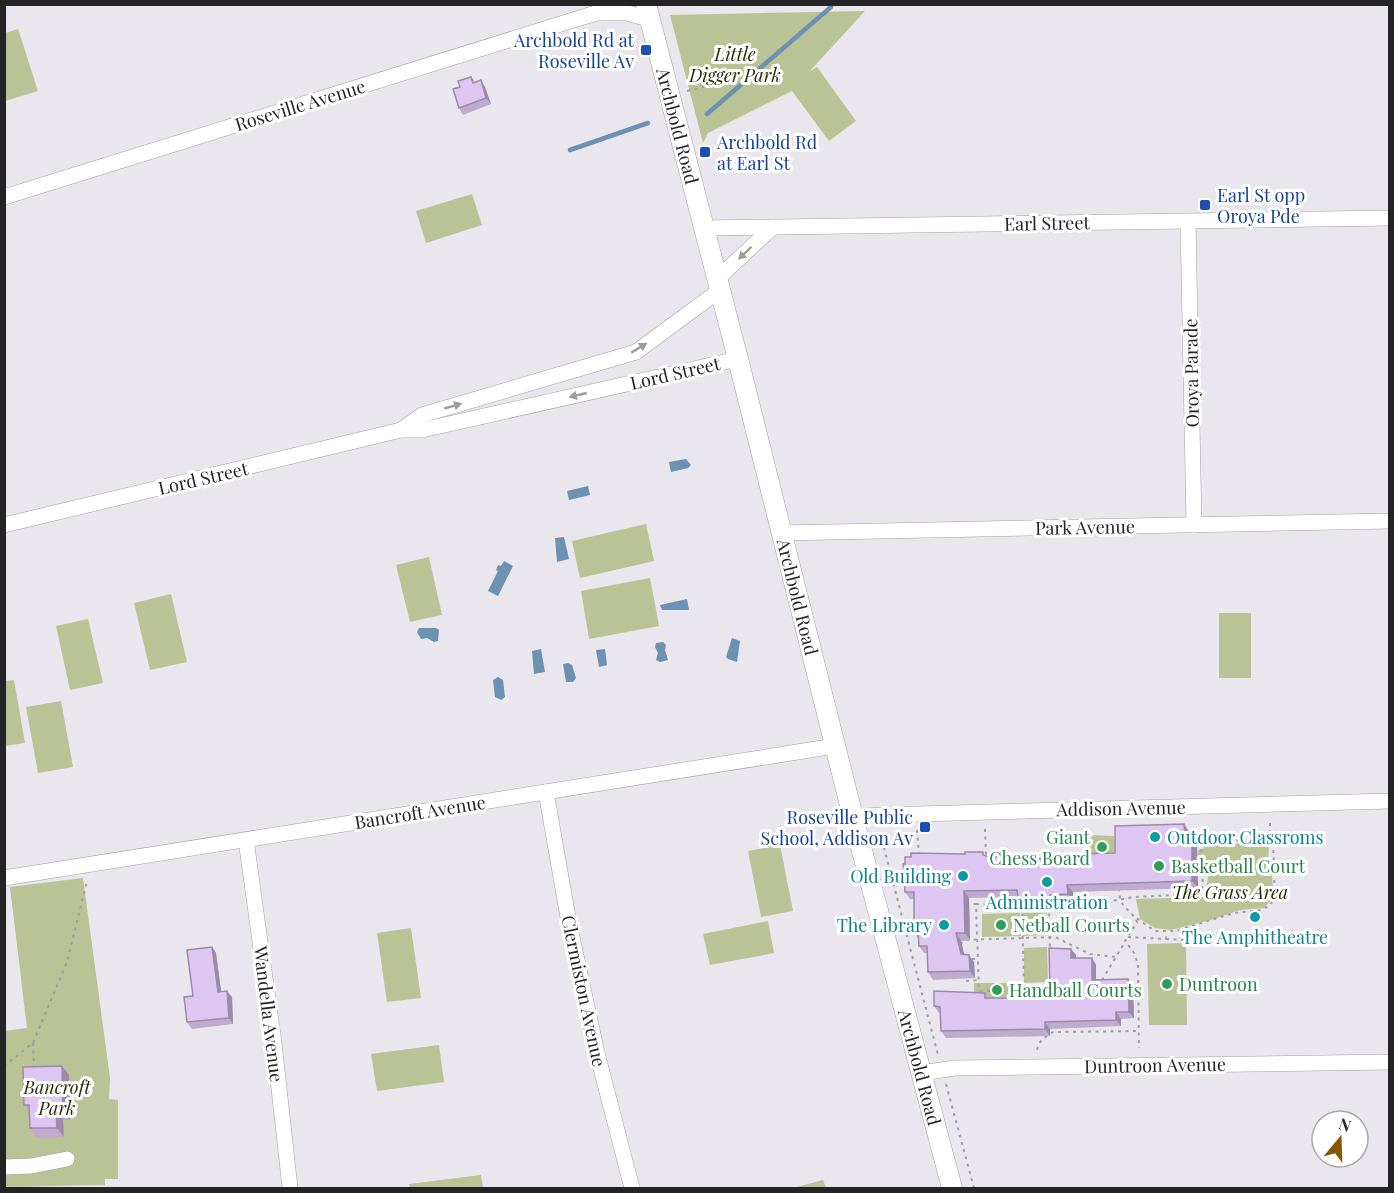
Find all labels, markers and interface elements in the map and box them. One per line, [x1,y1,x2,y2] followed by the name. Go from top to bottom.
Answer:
[513,28,635,73] place label: Archbold Rd at Roseville Av
[688,42,781,87] park label: Little Digger Park
[639,43,653,57] marker: Archbold Rd at Roseville Av
[651,64,704,187] street label: Archbold Road
[232,74,368,136] street label: Roseville Avenue
[716,130,818,175] place label: Archbold Rd at Earl St
[698,145,712,159] marker: Archbold Rd at Earl St
[1217,183,1305,228] place label: Earl St opp Oroya Pde
[1198,198,1212,212] marker: Earl St opp Oroya Pde
[1004,210,1091,236] street label: Earl Street
[738,246,753,260] one-way arrow
[1178,318,1204,428] street label: Oroya Parade
[631,343,647,354] one-way arrow
[628,351,723,395] street label: Lord Street
[569,391,588,400] one-way arrow
[444,401,462,410] one-way arrow
[156,456,251,500] street label: Lord Street
[1035,514,1135,540] street label: Park Avenue
[771,535,824,658] street label: Archbold Road
[353,790,487,834] street label: Bancroft Avenue
[1055,795,1186,821] street label: Addison Avenue
[760,805,913,850] place label: Roseville Public School, Addison Av
[918,820,932,834] marker: Roseville Public School, Addison Av
[989,825,1091,870] place label: Giant Chess Board
[1167,825,1324,849] place label: Outdoor Classroms
[1148,830,1162,844] marker: Outdoor Classroms
[1095,840,1109,854] marker: Giant Chess Board
[1171,854,1306,878] place label: Basketball Court
[1152,859,1166,873] marker: Basketball Court
[850,864,951,888] place label: Old Building
[956,869,970,883] marker: Old Building
[1040,875,1054,889] marker: Administration
[1172,880,1288,904] park label: The Grass Area
[985,890,1109,914] place label: Administration
[1248,910,1262,924] marker: The Amphitheatre
[556,913,612,1069] street label: Clermiston Avenue
[837,913,932,937] place label: The Library
[1013,913,1130,937] place label: Netball Courts
[937,918,951,932] marker: The Library
[994,918,1008,932] marker: Netball Courts
[1182,925,1328,949] place label: The Amphitheatre
[249,944,289,1083] street label: Wandella Avenue
[1179,972,1258,996] place label: Duntroon
[1160,977,1174,991] marker: Duntroon
[1009,978,1142,1002] place label: Handball Courts
[990,983,1004,997] marker: Handball Courts
[893,1006,947,1128] street label: Archbold Road
[1084,1052,1226,1078] street label: Duntroon Avenue
[23,1075,91,1120] park label: Bancroft Park
[1310,1109,1370,1169] north arrow
[1336,1113,1354,1136] text: N

